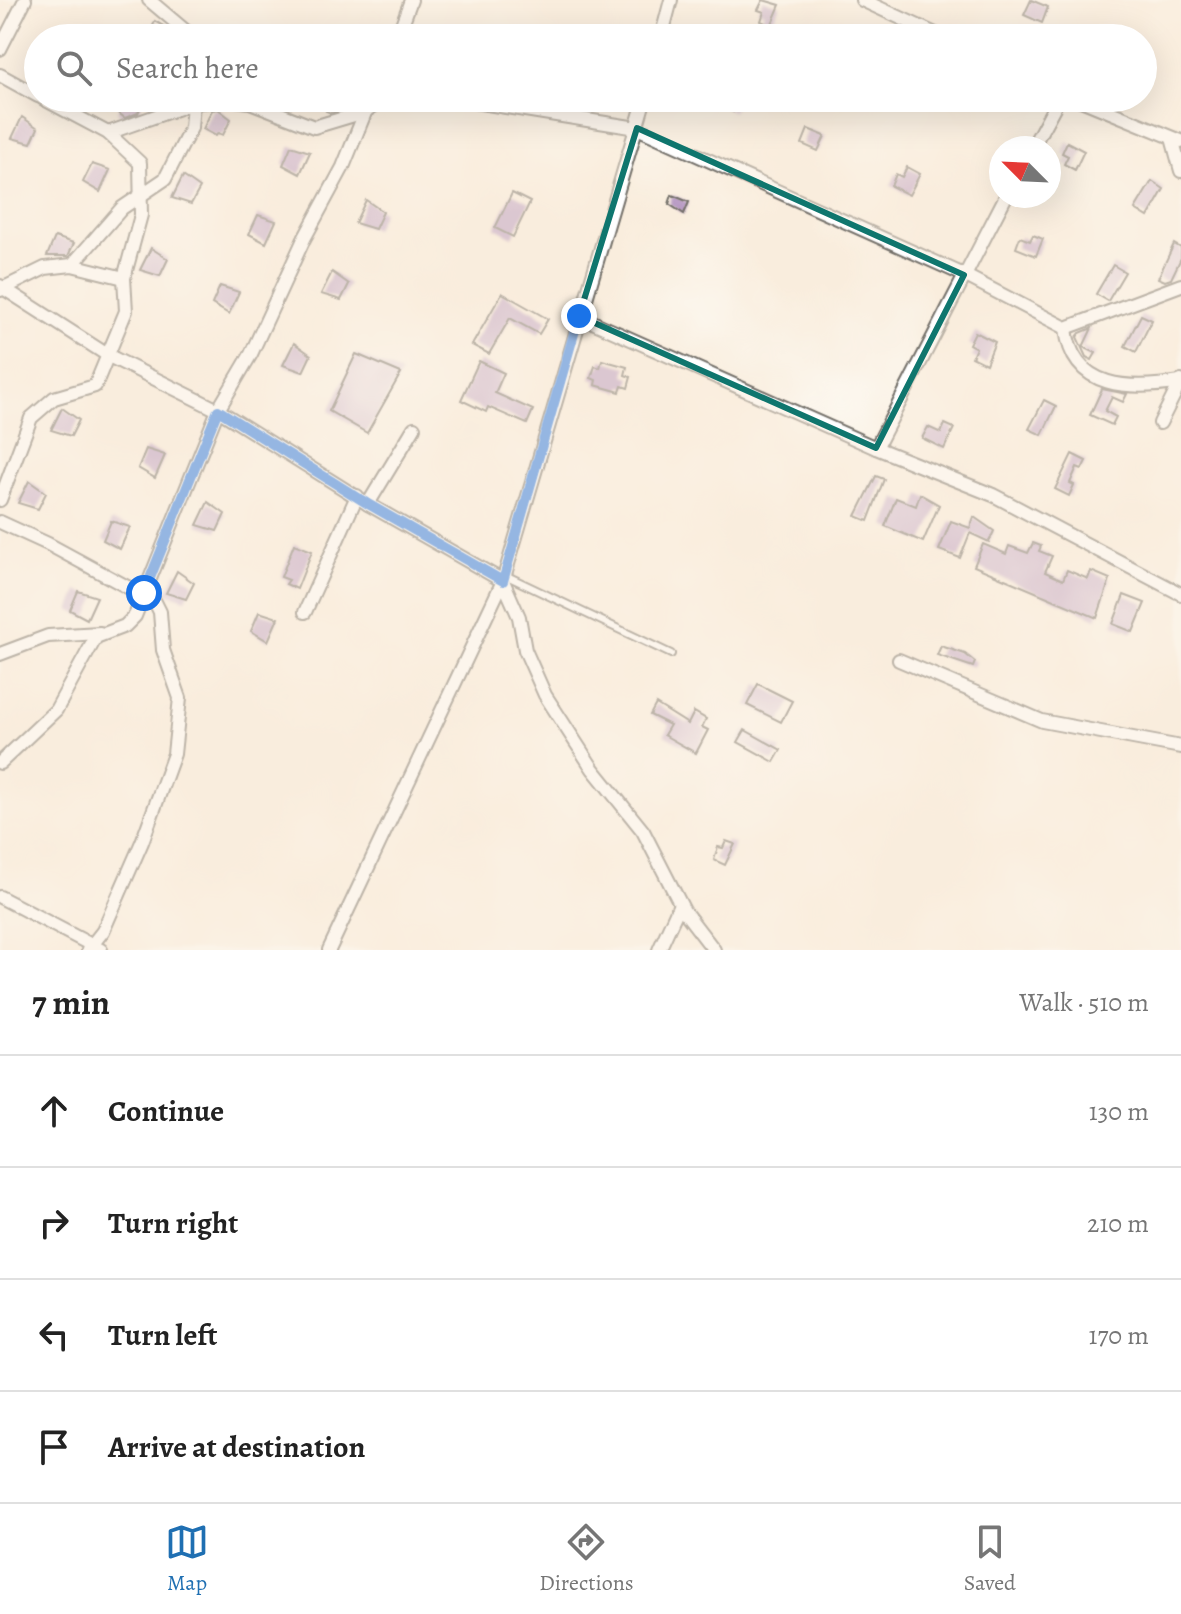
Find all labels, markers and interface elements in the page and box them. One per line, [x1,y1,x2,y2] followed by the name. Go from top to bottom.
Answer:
[24,24,1157,112] search box
[52,46,96,90] icon: search
[116,48,259,88] text: Search here
[989,136,1061,208] north arrow
[561,298,597,334] route end
[126,575,162,611] route start
[32,979,110,1026] text: 7 min
[1019,985,1149,1020] text: Walk · 510 m
[32,1089,76,1133] icon: ahead
[108,1091,224,1131] text: Continue
[1089,1094,1149,1129] text: 130 m
[32,1201,76,1245] icon: right
[108,1203,238,1243] text: Turn right
[1087,1206,1149,1241] text: 210 m
[32,1313,76,1357] icon: left
[108,1315,217,1355] text: Turn left
[1089,1318,1149,1353] text: 170 m
[32,1425,76,1469] icon: arrive
[108,1427,365,1467] text: Arrive at destination
[165,1520,209,1598] tab: Map
[539,1520,634,1598] tab: Directions
[964,1520,1016,1598] tab: Saved

